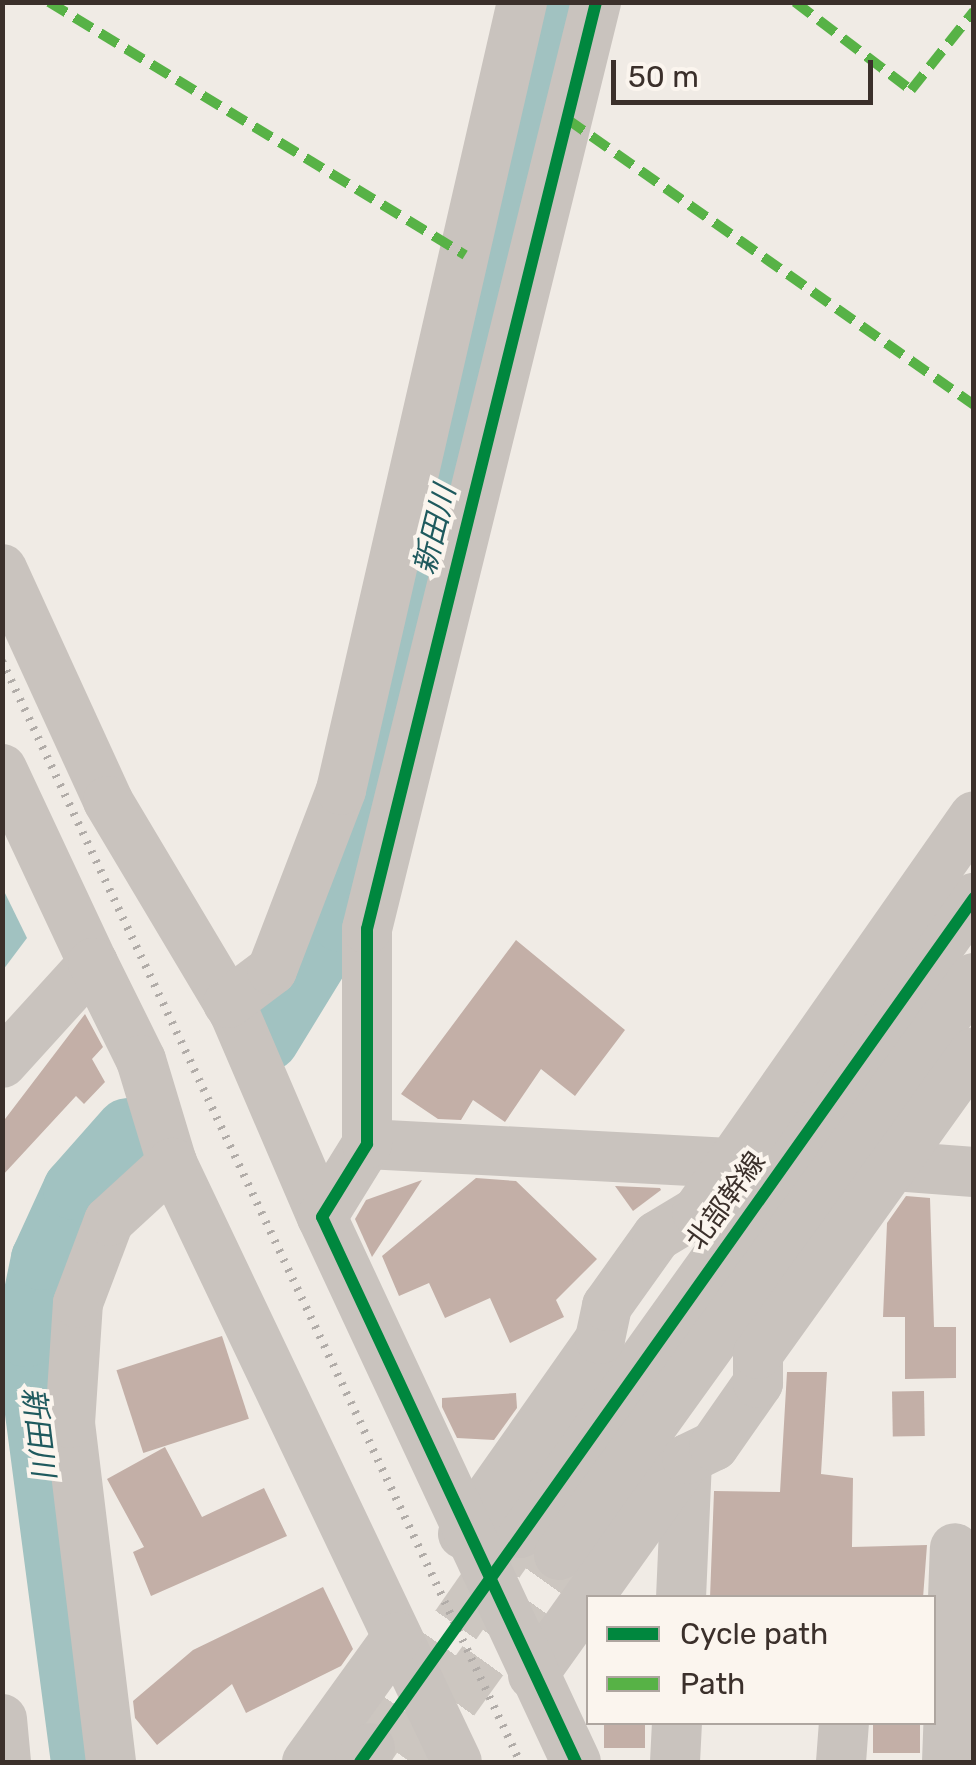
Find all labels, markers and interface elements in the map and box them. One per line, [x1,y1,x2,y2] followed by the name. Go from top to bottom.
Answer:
[616,40,878,102] scale bar
[628,59,699,95] text: 50 m
[407,482,463,578] water label: 新田川
[679,1146,773,1256] street label: 北部幹線
[15,1385,61,1479] water label: 新田川
[586,1595,936,1725] legend
[680,1616,828,1652] text: Cycle path
[680,1666,745,1702] text: Path

